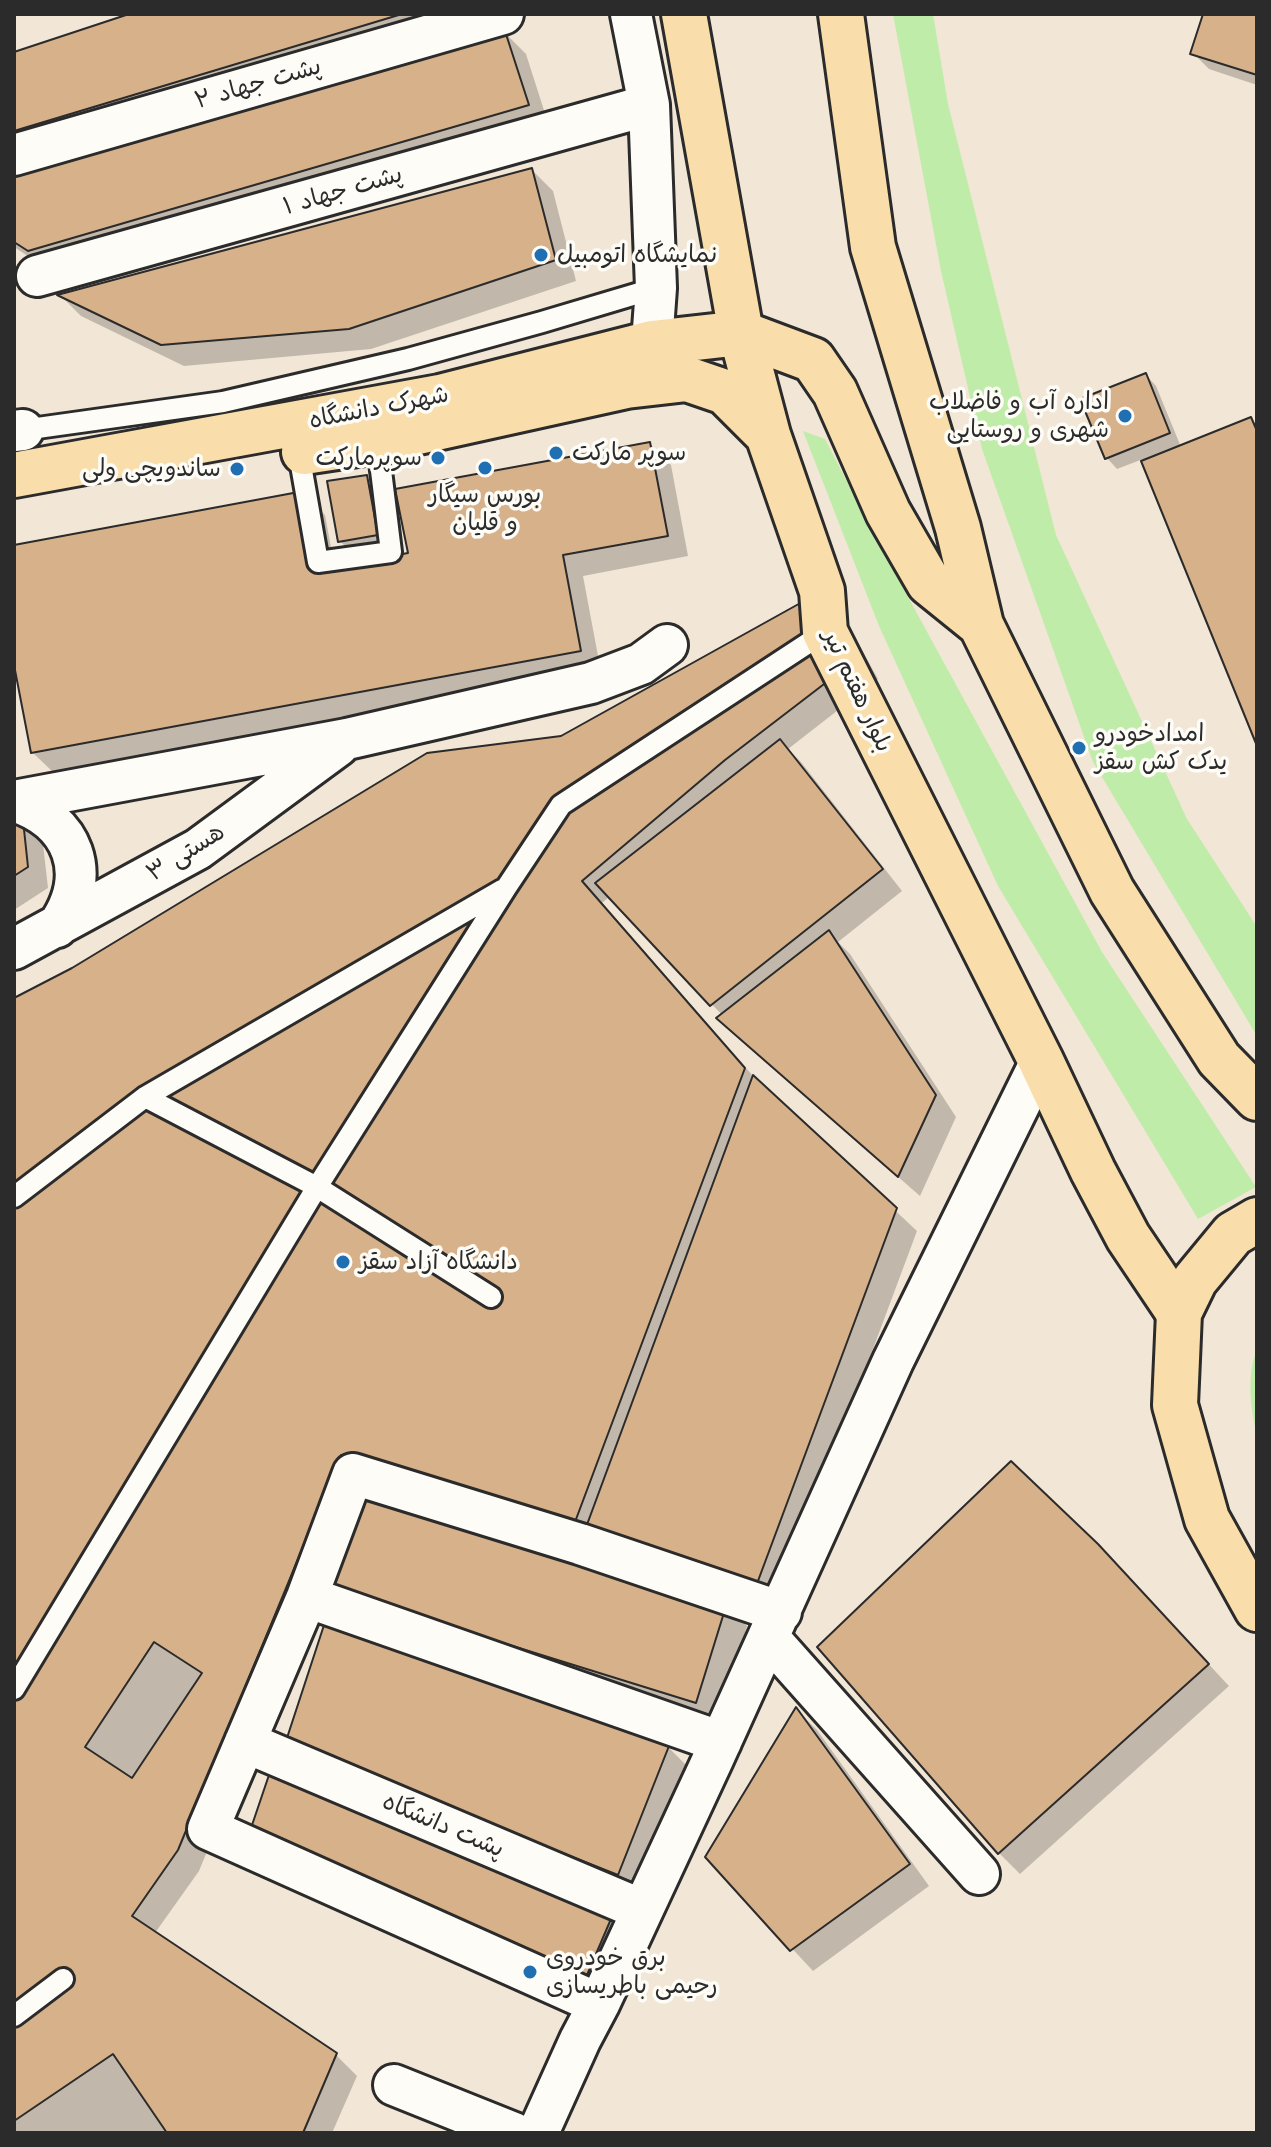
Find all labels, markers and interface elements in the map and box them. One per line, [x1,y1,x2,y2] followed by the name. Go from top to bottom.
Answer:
[191,52,325,116] street label: پشت جهاد ۲
[280,160,406,222] street label: پشت جهاد ۱
[557,241,717,269] place label: نمایشگاه اتومبیل
[532,246,550,264] marker: نمایشگاه اتومبیل
[307,380,451,436] street label: شهرک دانشگاه
[929,388,1109,444] place label: اداره آب و فاضلاب شهری و روستایی
[1116,407,1134,425] marker: اداره آب و فاضلاب شهری و روستایی
[572,439,686,467] place label: سوپر مارکت
[316,444,422,472] place label: سوپرمارکت
[547,444,565,462] marker: سوپر مارکت
[429,449,447,467] marker: سوپرمارکت
[82,455,221,483] place label: ساندویچی ولی
[476,459,494,477] marker: بورس سیگار و قلیان
[228,460,246,478] marker: ساندویچی ولی
[429,481,541,537] place label: بورس سیگار و قلیان
[816,625,898,757] street label: بلوار هفتم تیر
[1095,720,1227,776] place label: امدادخودرو یدک کش سقز
[1070,739,1088,757] marker: امدادخودرو یدک کش سقز
[142,818,230,888] street label: هستی ۳
[359,1248,518,1276] place label: دانشگاه آزاد سقز
[334,1253,352,1271] marker: دانشگاه آزاد سقز
[378,1788,508,1864] street label: پشت دانشگاه
[546,1944,718,2000] place label: برق خودروی رحیمی باطریسازی
[521,1963,539,1981] marker: برق خودروی رحیمی باطریسازی

